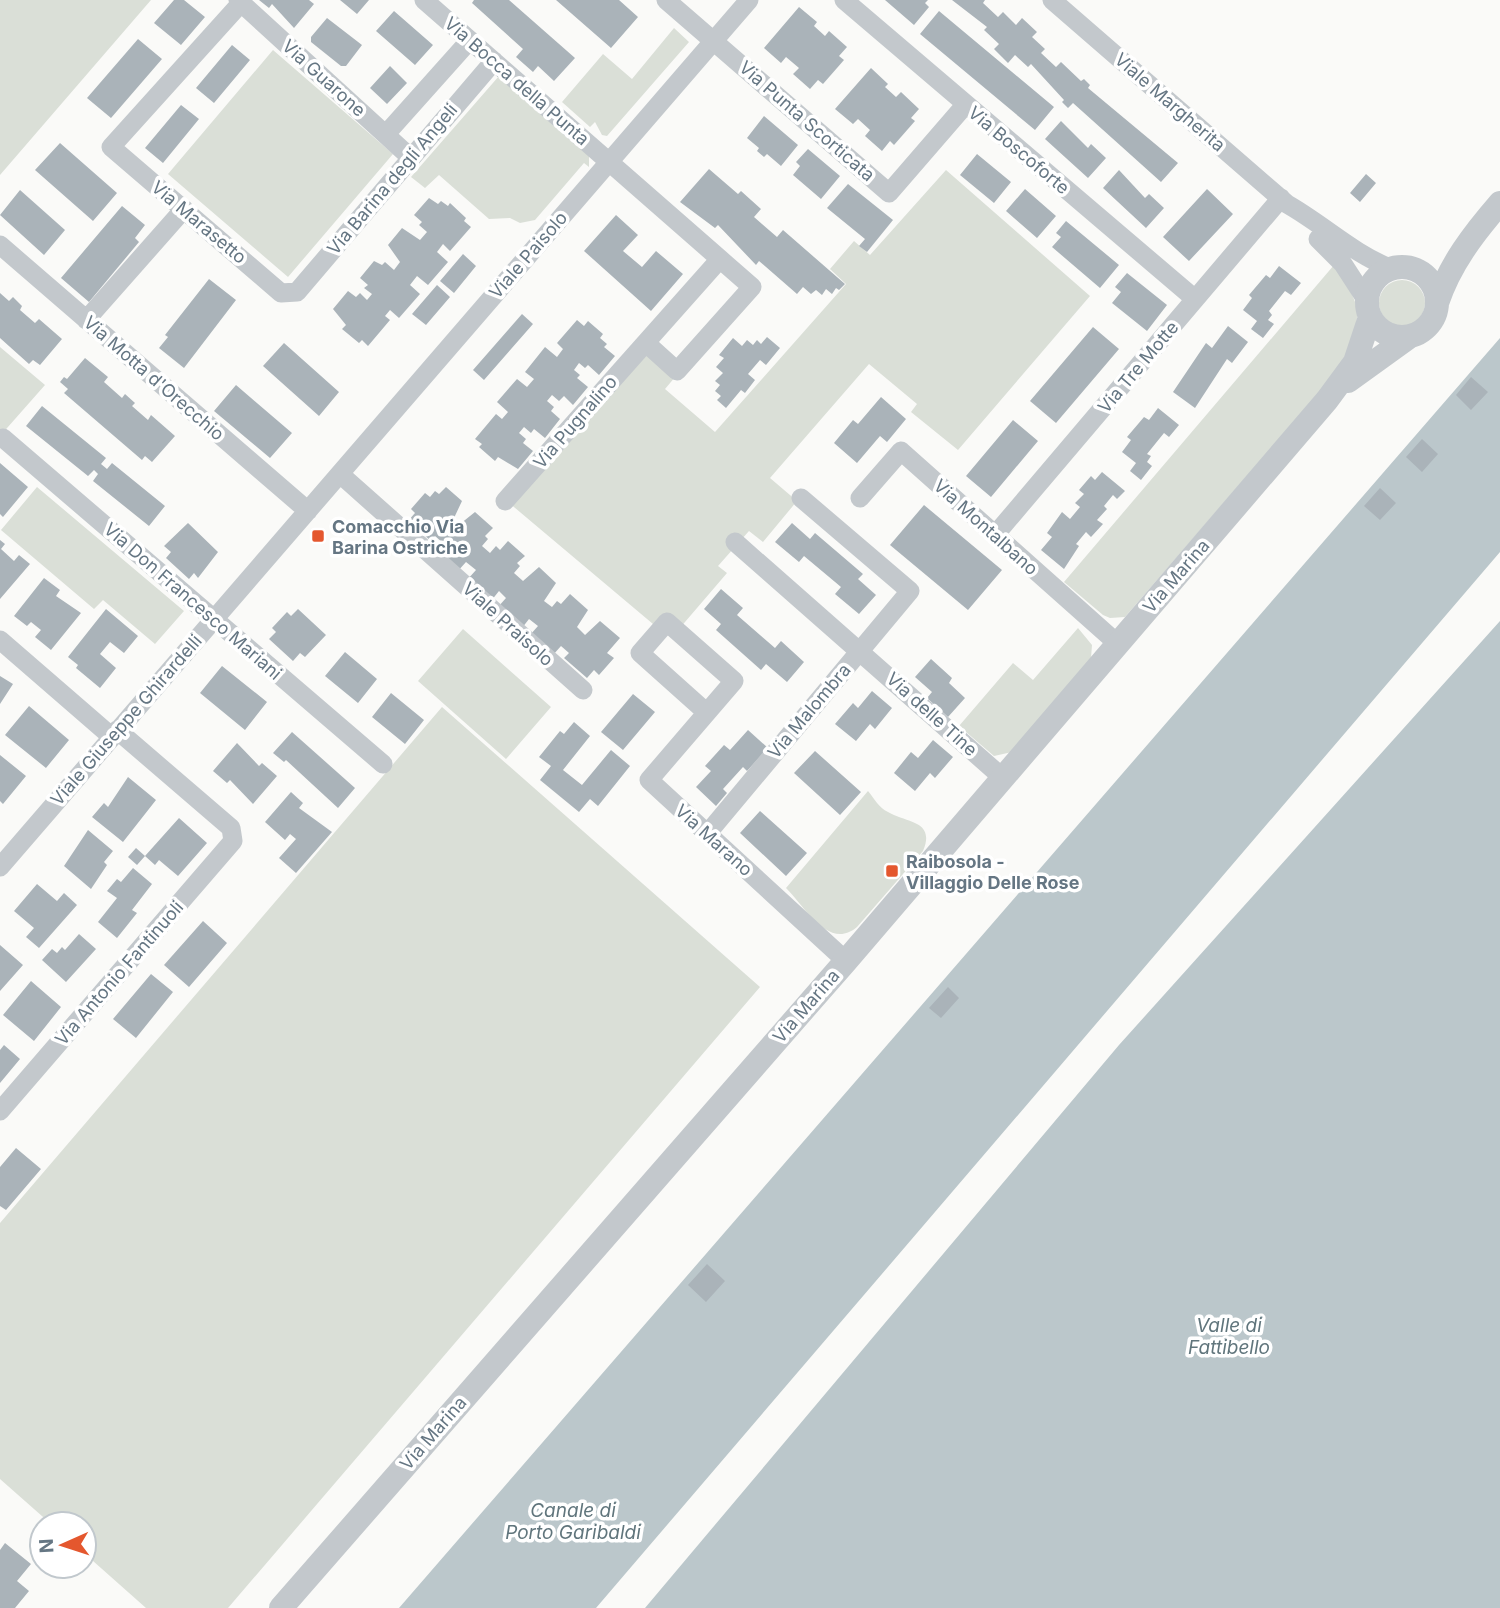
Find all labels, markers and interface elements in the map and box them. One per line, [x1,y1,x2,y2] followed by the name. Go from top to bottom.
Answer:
[440,12,594,150] street label: Via Bocca della Punta
[278,35,370,121] street label: Via Guarone
[1111,48,1229,156] street label: Viale Margherita
[735,57,879,185] street label: Via Punta Scorticata
[323,99,461,259] street label: Via Barina degli Angeli
[964,102,1074,198] street label: Via Boscoforte
[147,176,251,268] street label: Via Marasetto
[485,207,571,303] street label: Viale Paisolo
[80,311,228,445] street label: Via Motta d'Orecchio
[1094,317,1182,417] street label: Via Tre Motte
[529,371,621,473] street label: Via Pugnalino
[930,475,1042,579] street label: Via Montalbano
[332,516,468,558] place label: Comacchio Via Barina Ostriche
[100,518,286,684] street label: Via Don Francesco Mariani
[310,528,326,544] marker: Comacchio Via Barina Ostriche
[1138,535,1214,617] street label: Via Marina
[458,578,558,670] street label: Viale Praisolo
[46,630,206,810] street label: Viale Giuseppe Ghirardelli
[763,659,855,763] street label: Via Malombra
[882,668,982,760] street label: Via delle Tine
[671,800,757,880] street label: Via Marano
[906,851,1080,893] place label: Raibosola - Villaggio Delle Rose
[884,863,900,879] marker: Raibosola - Villaggio Delle Rose
[51,897,187,1049] street label: Via Antonio Fantinuoli
[768,965,844,1047] street label: Via Marina
[1188,1314,1270,1359] water label: Valle di Fattibello
[395,1392,471,1474] street label: Via Marina
[505,1499,641,1544] water label: Canale di Porto Garibaldi
[28,1510,98,1580] north arrow
[35,1538,58,1554] text: N

